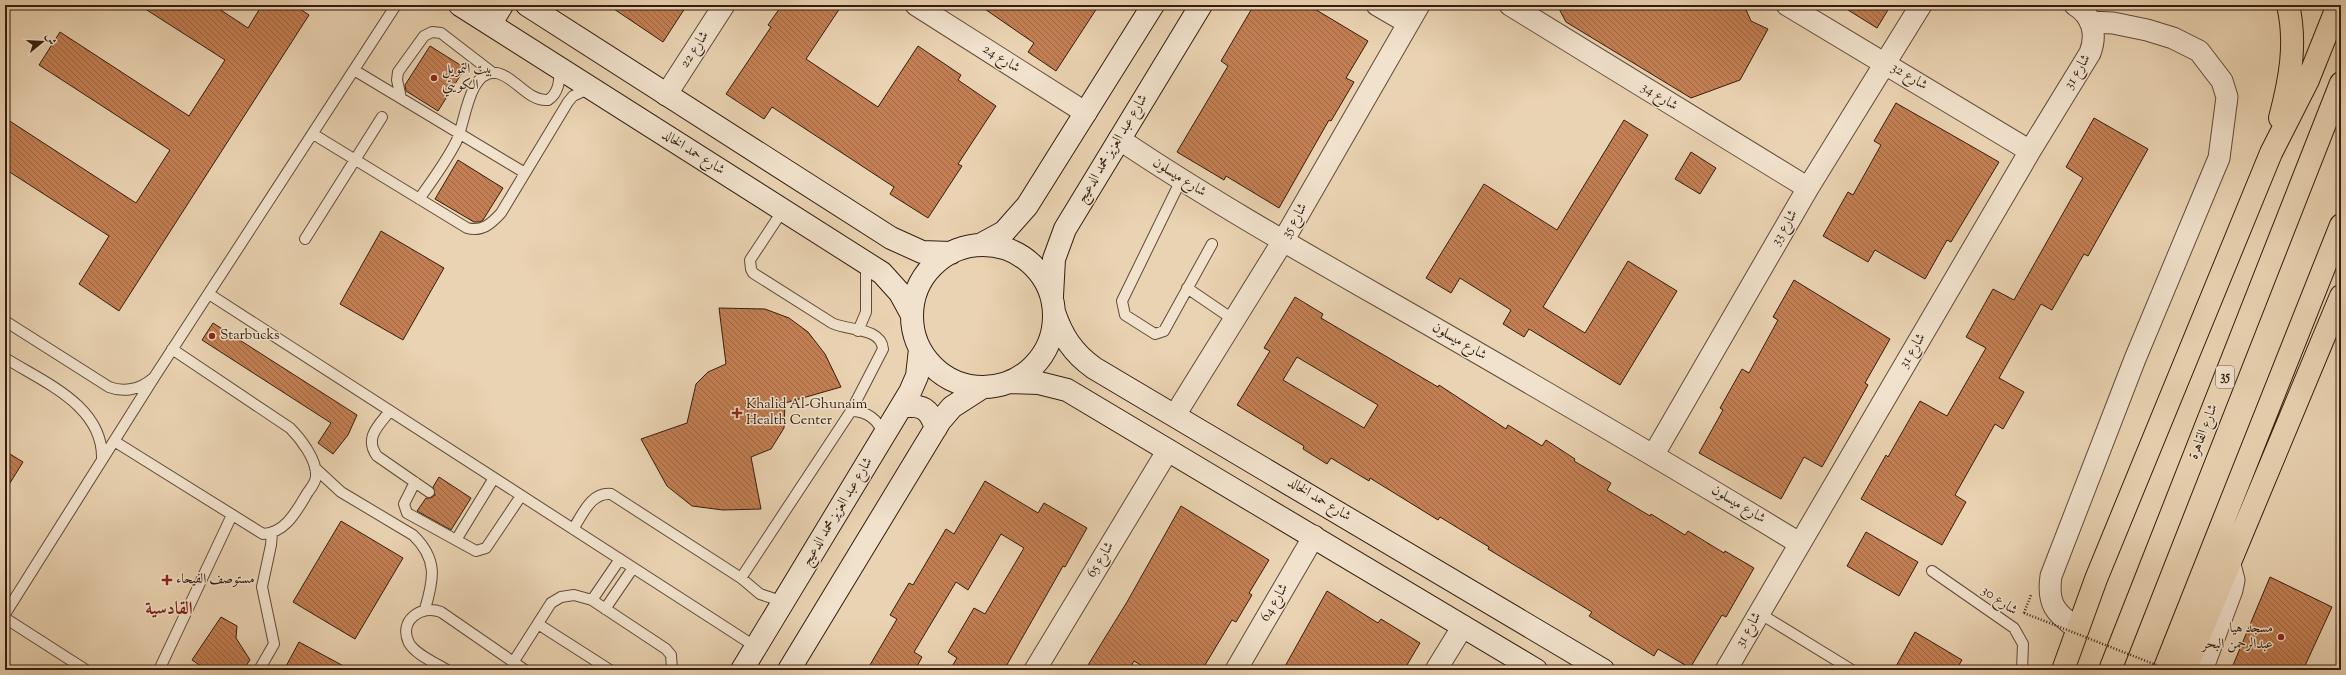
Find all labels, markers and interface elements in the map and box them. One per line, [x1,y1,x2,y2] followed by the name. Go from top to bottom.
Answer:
[22,22,62,62] north arrow
[676,28,714,72] street label: شارع 22
[41,32,60,47] text: ش
[978,40,1024,78] street label: شارع 24
[2060,51,2096,93] street label: شارع 31
[1887,58,1931,96] street label: شارع 32
[442,60,492,97] place label: بيت التمويل الكويتي
[429,73,439,83] marker: بيت التمويل الكويتي
[1637,78,1681,116] street label: شارع 34
[1073,91,1154,208] street label: شارع عبد العزيز محمد الدعيج
[658,126,728,180] street label: شارع حمد الخالد
[1148,154,1210,202] street label: شارع ميسلون
[1277,200,1313,242] street label: شارع 35
[1767,206,1803,250] street label: شارع 33
[1428,318,1490,366] street label: شارع ميسلون
[220,326,280,346] place label: Starbucks
[1895,330,1931,372] street label: شارع 31
[207,331,217,341] marker: Starbucks
[2216,366,2234,388] road number: 35
[746,395,868,431] place label: Khalid Al-Ghunaim Health Center
[2184,402,2224,462] street label: شارع القاهرة
[731,407,743,419] marker: Khalid Al-Ghunaim Health Center
[798,454,879,571] street label: شارع عبد العزيز محمد الدعيج
[1283,473,1355,527] street label: شارع حمد الخالد
[1707,481,1769,529] street label: شارع ميسلون
[1082,538,1120,582] street label: شارع 65
[176,570,255,590] place label: مستوصف الفيحاء
[161,574,173,586] marker: مستوصف الفيحاء
[1256,580,1294,626] street label: شارع 64
[1977,581,2021,621] street label: شارع 30
[145,597,193,623] district label: القادسية
[1731,609,1767,651] street label: شارع 31
[2200,619,2273,655] place label: مسجد هيا عبدالرحمن البحر
[2276,632,2286,642] marker: مسجد هيا عبدالرحمن البحر

